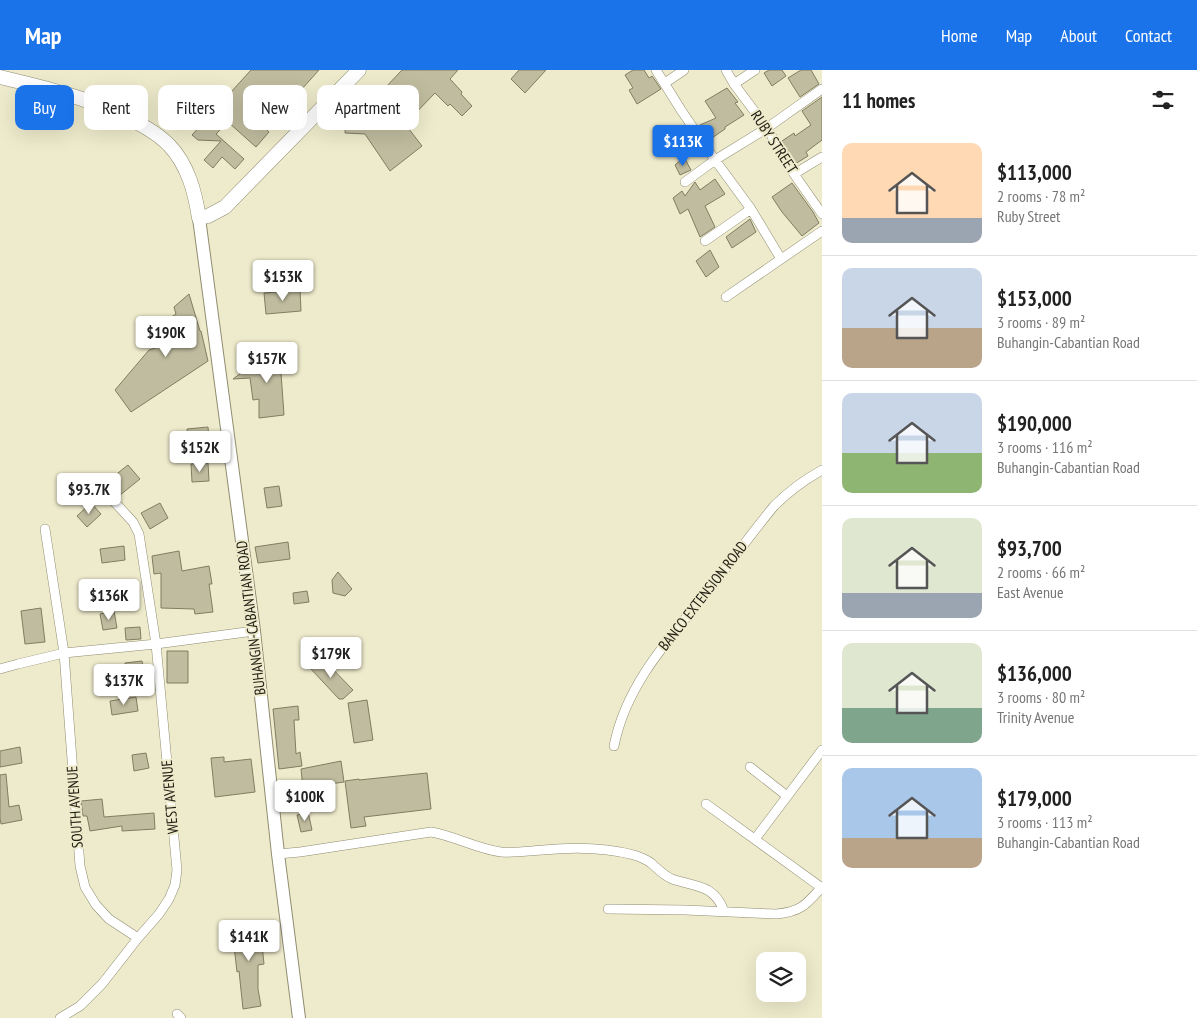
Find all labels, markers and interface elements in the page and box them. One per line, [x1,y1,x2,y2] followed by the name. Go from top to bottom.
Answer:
[25,20,62,51] text: Map
[941,24,978,47] text: Home
[1006,24,1032,47] text: Map
[1060,24,1097,47] text: About
[1125,24,1172,47] text: Contact
[15,85,74,130] chip: Buy
[84,85,148,130] chip: Rent
[158,85,233,130] chip: Filters
[243,85,307,130] chip: New
[317,85,419,130] chip: Apartment
[1149,86,1177,114] icon: filters
[842,87,915,114] text: 11 homes
[747,106,802,177] street label: RUBY STREET
[648,124,718,167] pin: $113K
[664,131,702,151] text: $113K
[997,159,1072,186] text: $113,000
[882,163,942,223] icon: home
[997,186,1085,206] text: 2 rooms · 78 m²
[997,206,1060,226] text: Ruby Street
[248,260,318,302] pin: $153K
[264,266,302,286] text: $153K
[997,285,1072,312] text: $153,000
[882,288,942,348] icon: home
[997,312,1085,332] text: 3 rooms · 89 m²
[131,316,201,358] pin: $190K
[147,322,185,342] text: $190K
[997,332,1140,352] text: Buhangin-Cabantian Road
[232,342,302,384] pin: $157K
[248,348,286,368] text: $157K
[997,410,1072,437] text: $190,000
[882,413,942,473] icon: home
[165,430,235,473] pin: $152K
[181,437,219,457] text: $152K
[997,437,1093,457] text: 3 rooms · 116 m²
[997,457,1140,477] text: Buhangin-Cabantian Road
[48,472,130,515] pin: $93.7K
[68,479,110,499] text: $93.7K
[997,535,1062,562] text: $93,700
[654,537,751,654] street label: BANCO EXTENSION ROAD
[882,538,942,598] icon: home
[232,540,269,696] street label: BUHANGIN-CABANTIAN ROAD
[997,562,1085,582] text: 2 rooms · 66 m²
[74,578,144,621] pin: $136K
[997,582,1064,602] text: East Avenue
[90,585,128,605] text: $136K
[296,636,366,679] pin: $179K
[312,643,350,663] text: $179K
[997,660,1072,687] text: $136,000
[882,663,942,723] icon: home
[89,664,159,706] pin: $137K
[105,670,143,690] text: $137K
[997,687,1085,707] text: 3 rooms · 80 m²
[997,707,1074,727] text: Trinity Avenue
[157,759,182,835] street label: WEST AVENUE
[62,765,87,849] street label: SOUTH AVENUE
[270,780,340,822] pin: $100K
[997,785,1072,812] text: $179,000
[286,786,324,806] text: $100K
[882,788,942,848] icon: home
[997,812,1093,832] text: 3 rooms · 113 m²
[997,832,1140,852] text: Buhangin-Cabantian Road
[214,920,284,962] pin: $141K
[230,926,268,946] text: $141K
[756,952,806,1002] map controls
[756,952,806,1002] button: layers

